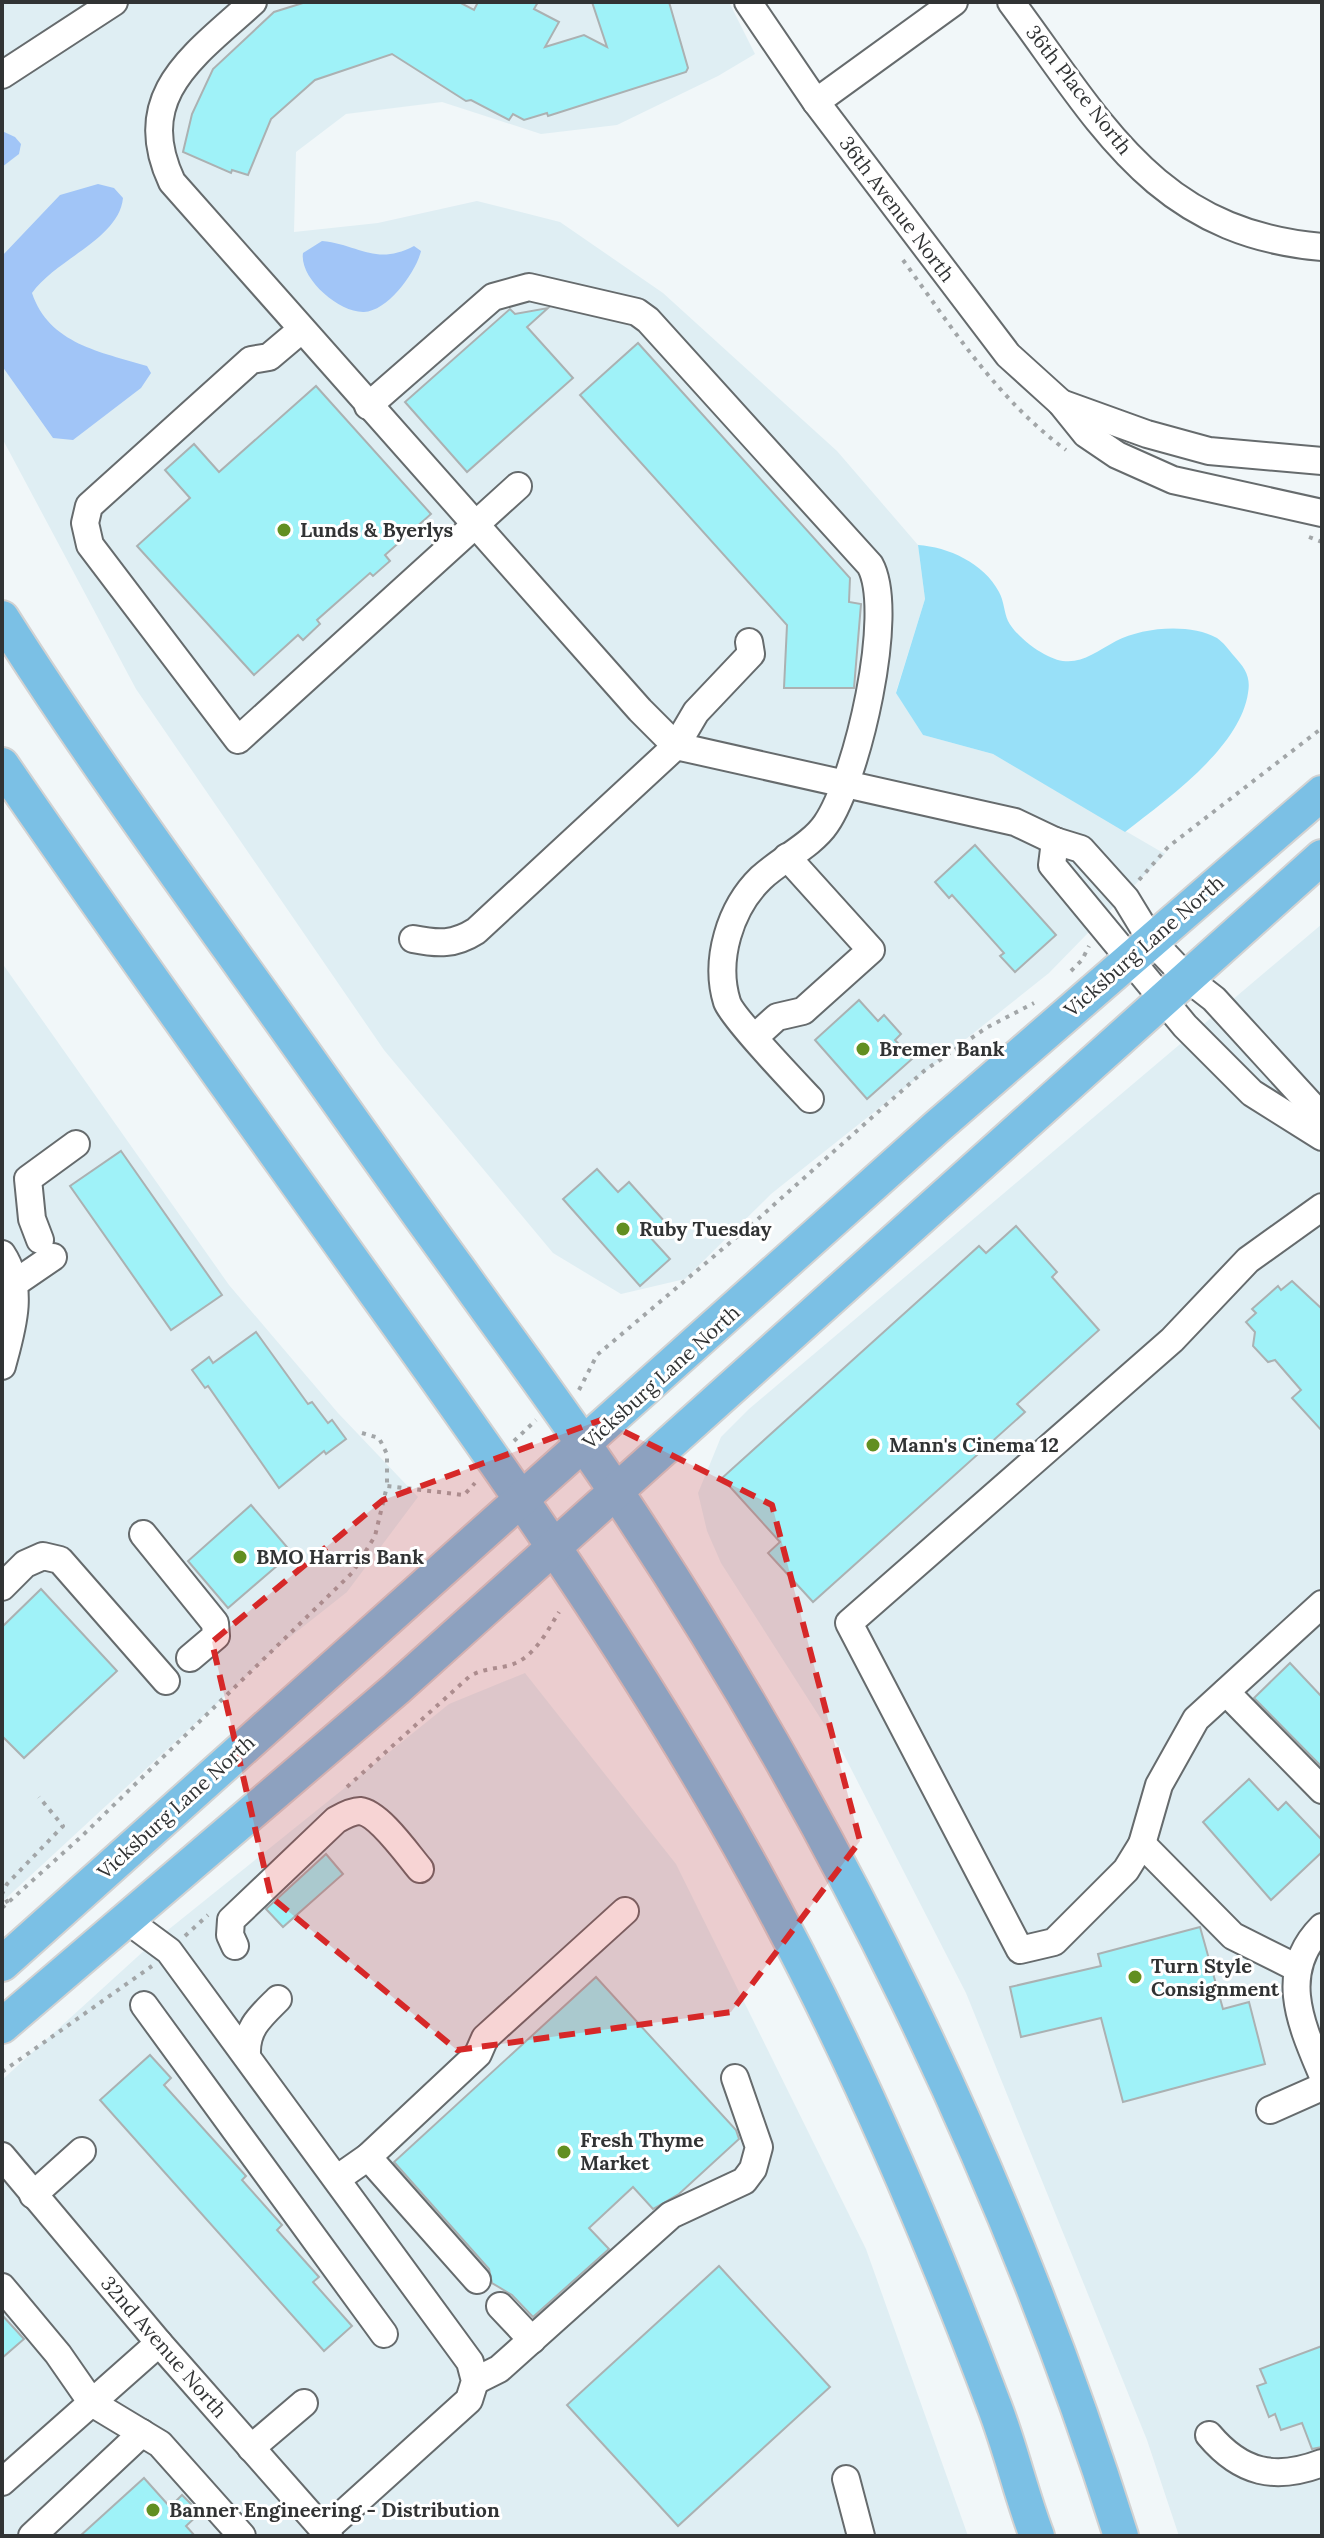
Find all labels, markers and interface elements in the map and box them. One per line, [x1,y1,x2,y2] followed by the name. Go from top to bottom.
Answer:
[1021,20,1138,159] street label: 36th Place North
[834,131,960,287] street label: 36th Avenue North
[300,517,454,542] place label: Lunds & Byerlys
[275,521,293,539] marker: Lunds & Byerlys
[1058,869,1229,1022] street label: Vicksburg Lane North
[879,1036,1005,1061] place label: Bremer Bank
[854,1040,872,1058] marker: Bremer Bank
[639,1216,772,1241] place label: Ruby Tuesday
[614,1220,632,1238] marker: Ruby Tuesday
[576,1299,745,1455] street label: Vicksburg Lane North
[889,1432,1059,1457] place label: Mann's Cinema 12
[864,1436,882,1454] marker: Mann's Cinema 12
[256,1544,424,1569] place label: BMO Harris Bank
[231,1548,249,1566] marker: BMO Harris Bank
[91,1729,260,1885] street label: Vicksburg Lane North
[1151,1953,1280,2001] place label: Turn Style Consignment
[1126,1968,1144,1986] marker: Turn Style Consignment
[580,2127,704,2175] place label: Fresh Thyme Market
[555,2143,573,2161] marker: Fresh Thyme Market
[96,2271,233,2423] street label: 32nd Avenue North
[169,2497,500,2522] place label: Banner Engineering - Distribution
[144,2501,162,2519] marker: Banner Engineering - Distribution

